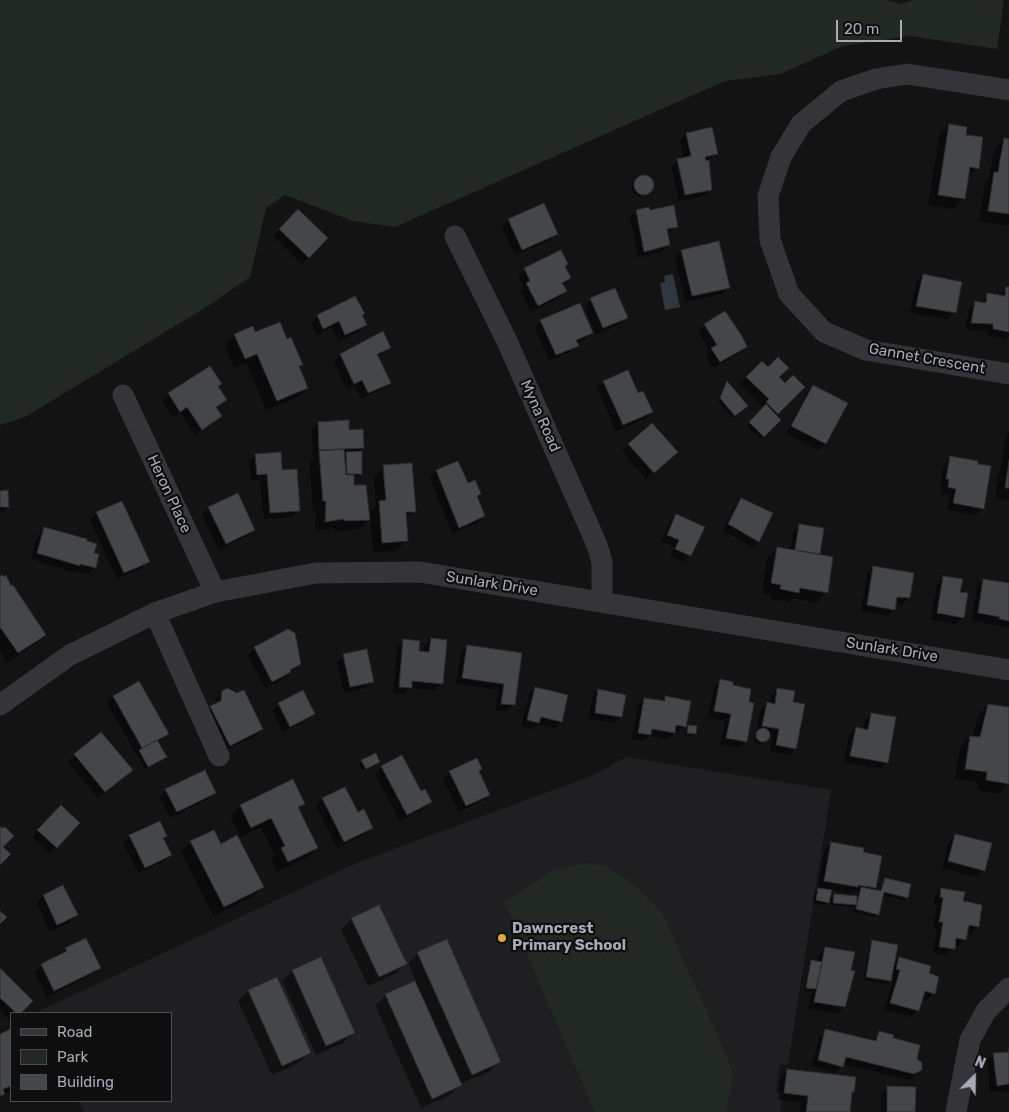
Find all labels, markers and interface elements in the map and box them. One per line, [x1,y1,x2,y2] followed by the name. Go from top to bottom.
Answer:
[839,10,905,42] scale bar
[844,20,879,38] text: 20 m
[867,340,987,378] street label: Gannet Crescent
[516,377,564,455] street label: Myna Road
[143,452,195,536] street label: Heron Place
[445,568,539,600] street label: Sunlark Drive
[845,634,939,666] street label: Sunlark Drive
[512,920,626,955] place label: Dawncrest Primary School
[496,932,508,944] marker: Dawncrest Primary School
[10,1012,172,1102] legend
[57,1023,93,1041] text: Road
[57,1048,88,1066] text: Park
[949,1052,999,1102] north arrow
[972,1053,988,1073] text: N
[57,1073,114,1091] text: Building

